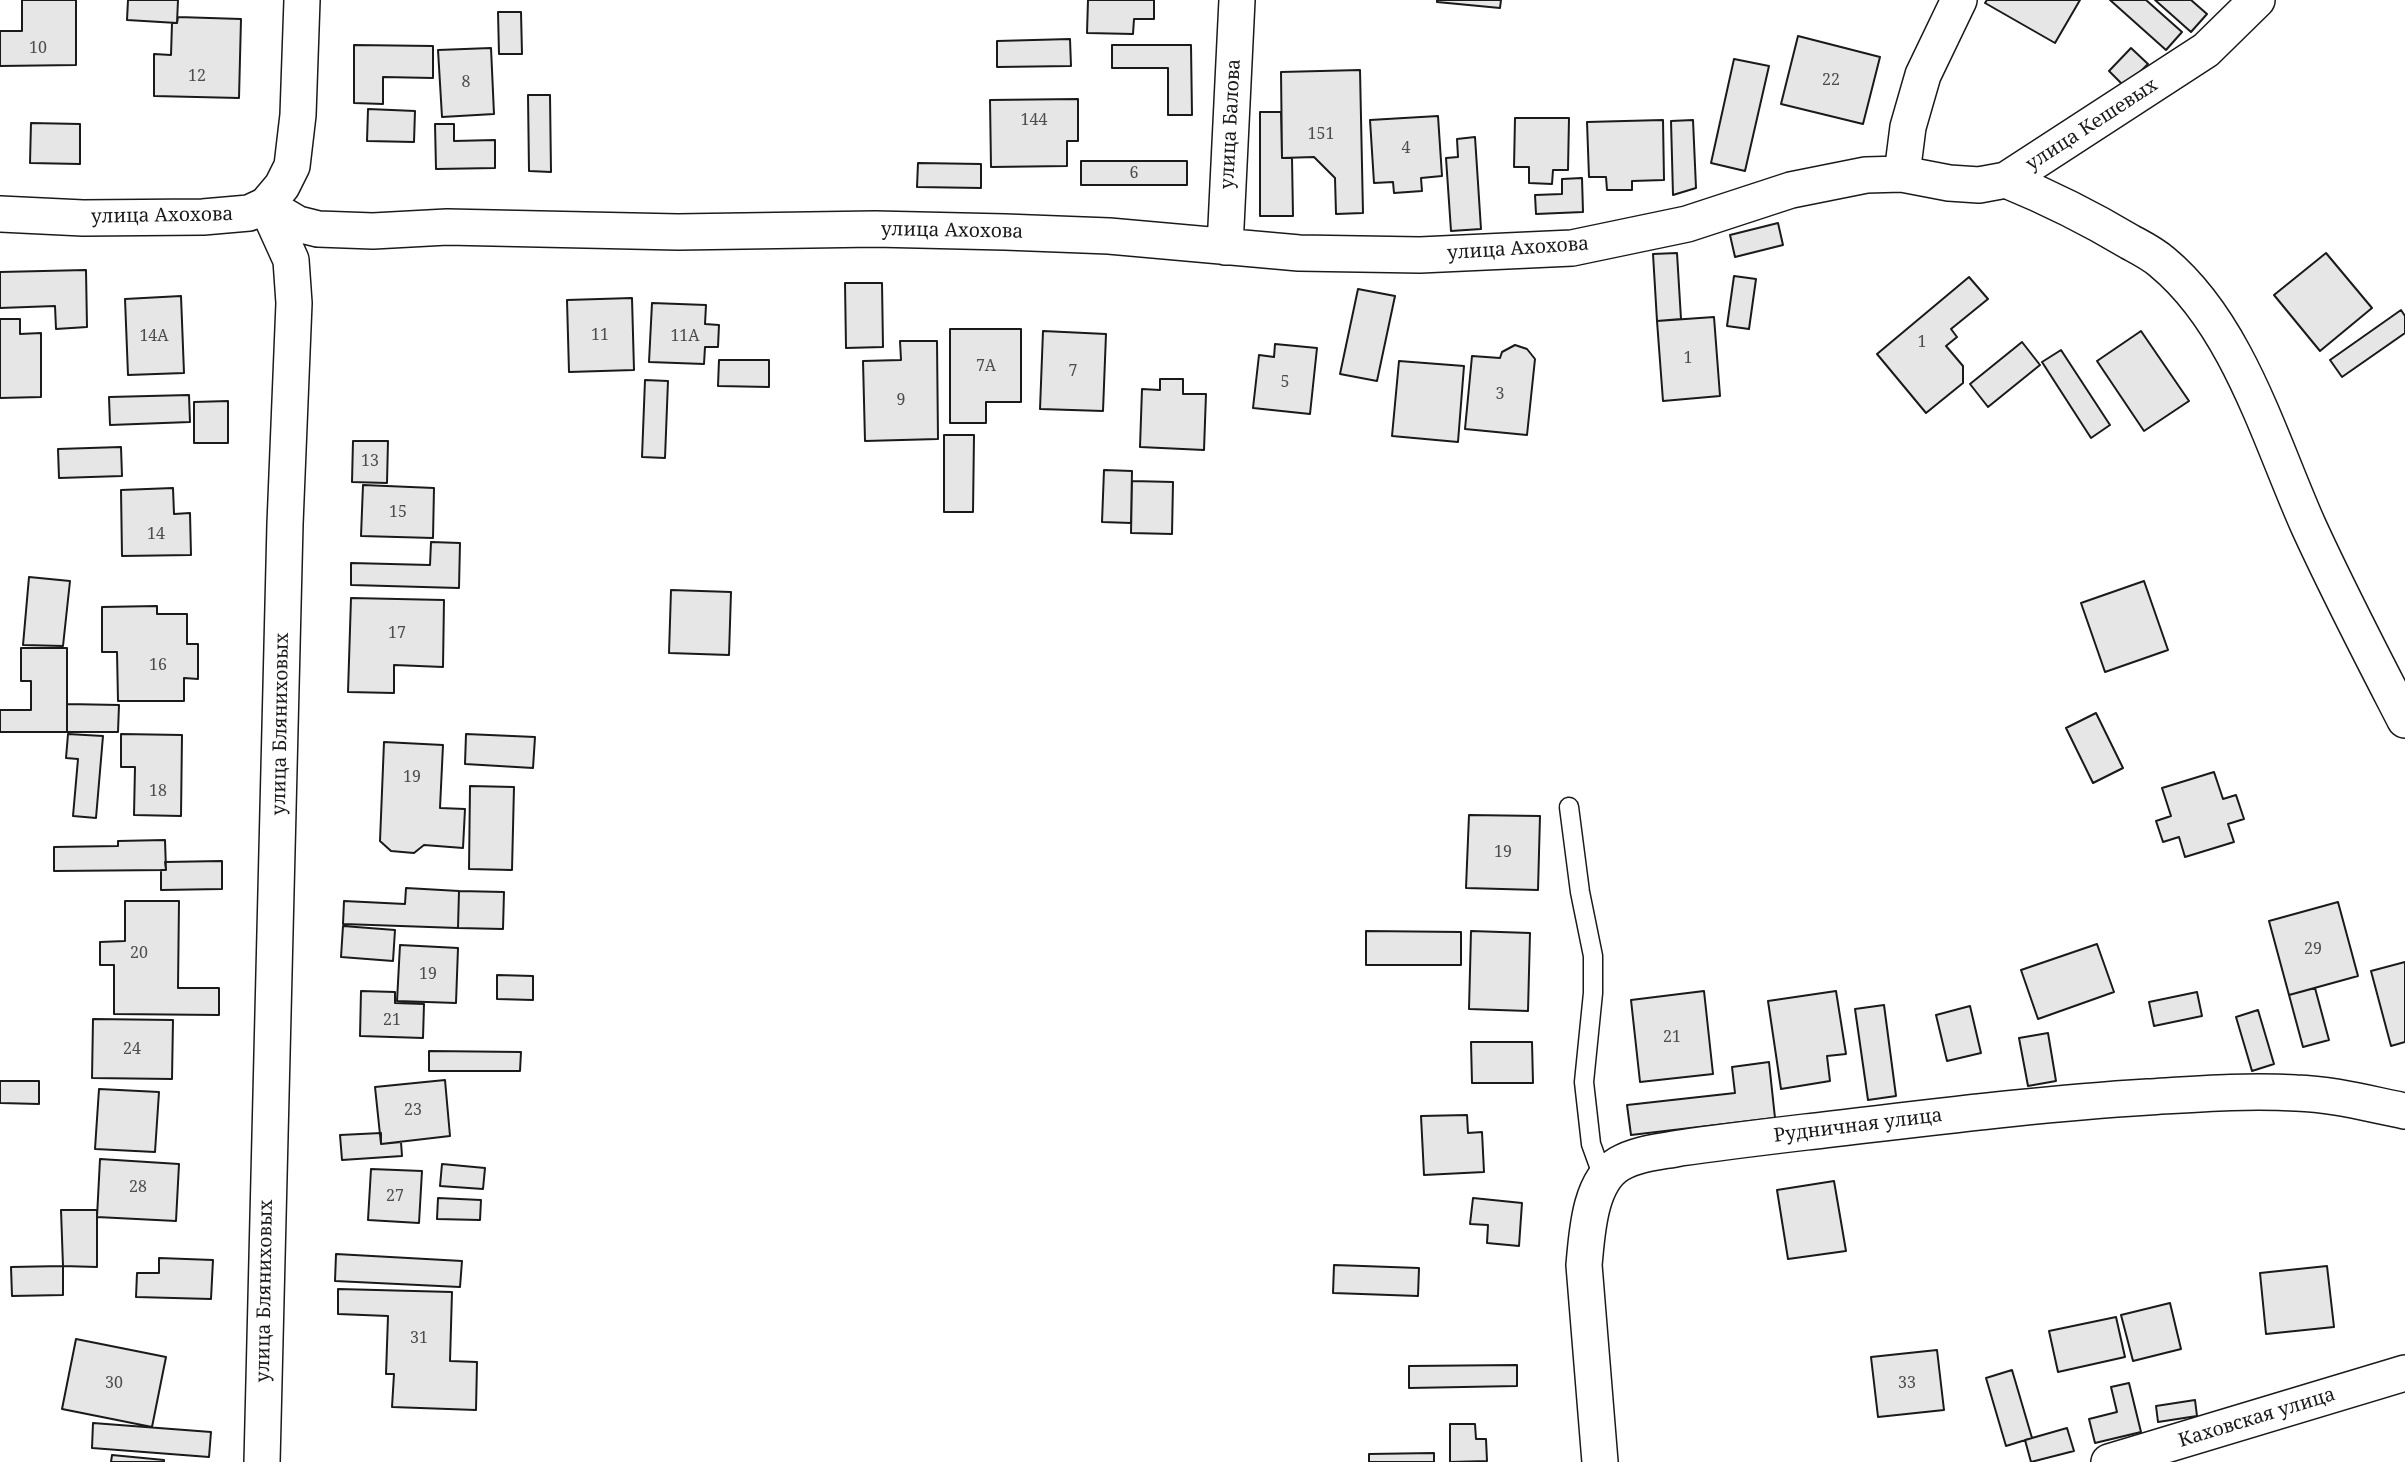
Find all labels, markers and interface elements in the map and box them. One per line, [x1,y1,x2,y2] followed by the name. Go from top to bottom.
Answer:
[29,38,47,58] house number: 10
[1216,58,1246,190] street label: улица Балова
[188,66,206,86] house number: 12
[1822,70,1840,90] house number: 22
[462,72,470,92] house number: 8
[2022,74,2162,176] street label: улица Кешевых
[1021,110,1047,130] house number: 144
[1308,124,1334,144] house number: 151
[1402,138,1410,158] house number: 4
[1130,163,1138,183] house number: 6
[91,203,233,229] street label: улица Ахохова
[881,218,1023,244] street label: улица Ахохова
[1446,233,1590,265] street label: улица Ахохова
[591,325,609,345] house number: 11
[139,326,169,346] house number: 14А
[670,326,700,346] house number: 11А
[1918,332,1926,352] house number: 1
[1684,348,1692,368] house number: 1
[976,356,996,376] house number: 7А
[1069,361,1077,381] house number: 7
[1281,372,1289,392] house number: 5
[1496,384,1504,404] house number: 3
[897,390,905,410] house number: 9
[361,451,379,471] house number: 13
[389,502,407,522] house number: 15
[147,524,165,544] house number: 14
[388,623,406,643] house number: 17
[268,632,294,816] street label: улица Бляниховых
[149,655,167,675] house number: 16
[403,767,421,787] house number: 19
[149,781,167,801] house number: 18
[1494,842,1512,862] house number: 19
[2304,939,2322,959] house number: 29
[130,943,148,963] house number: 20
[419,964,437,984] house number: 19
[383,1010,401,1030] house number: 21
[1663,1027,1681,1047] house number: 21
[123,1039,141,1059] house number: 24
[404,1100,422,1120] house number: 23
[1772,1104,1944,1148] street label: Рудничная улица
[129,1177,147,1197] house number: 28
[386,1186,404,1206] house number: 27
[252,1199,278,1383] street label: улица Бляниховых
[410,1328,428,1348] house number: 31
[105,1373,123,1393] house number: 30
[1898,1373,1916,1393] house number: 33
[2176,1383,2338,1453] street label: Каховская улица

